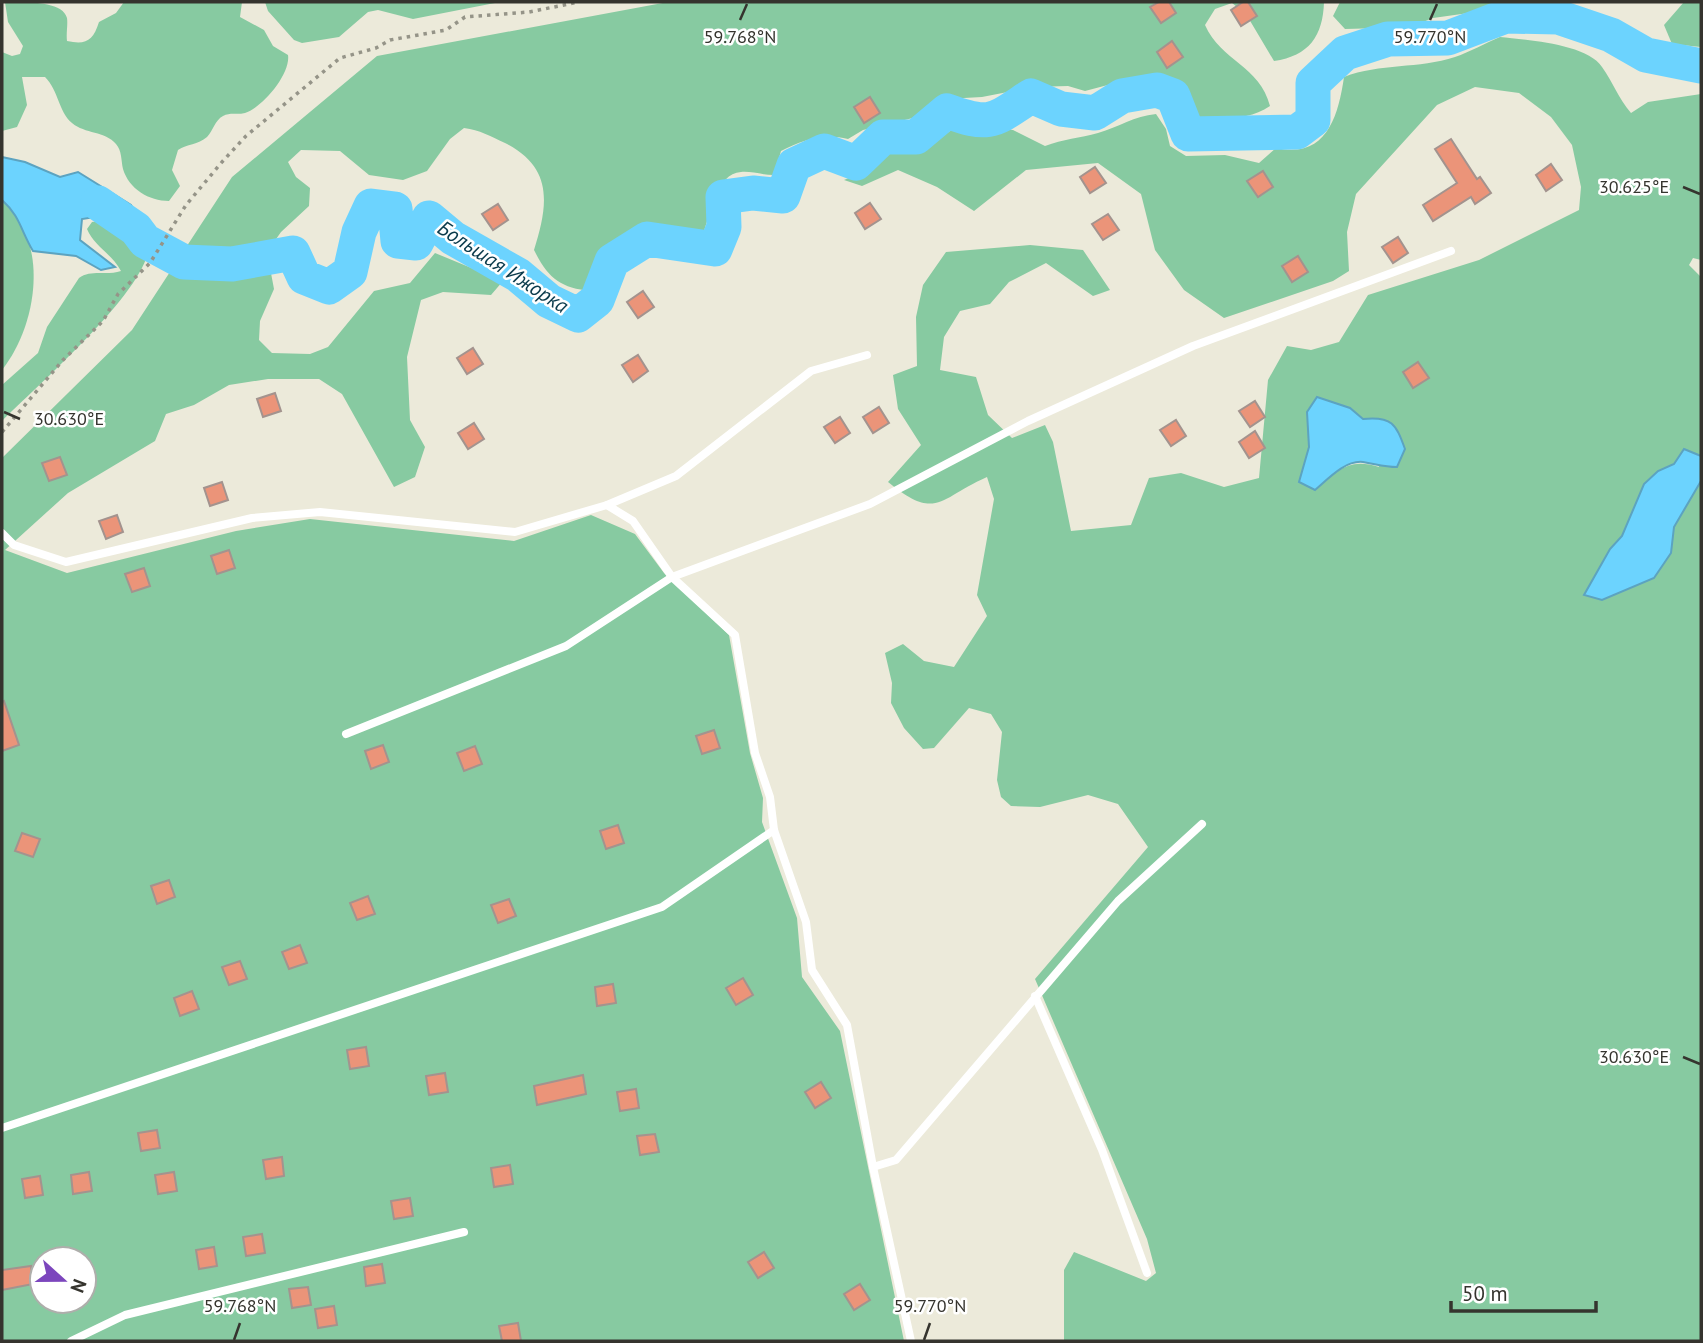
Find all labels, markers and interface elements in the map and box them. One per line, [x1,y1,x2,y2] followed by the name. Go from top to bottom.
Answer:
[704,25,776,48] text: 59.768°N
[1394,25,1466,48] text: 59.770°N
[1599,175,1669,198] text: 30.625°E
[433,214,574,319] water label: Большая Ижорка
[34,407,104,430] text: 30.630°E
[1599,1045,1669,1068] text: 30.630°E
[28,1245,98,1315] north arrow
[1451,1270,1596,1314] scale bar
[65,1276,92,1296] text: N
[1462,1280,1508,1307] text: 50 m
[204,1294,276,1317] text: 59.768°N
[894,1294,966,1317] text: 59.770°N

